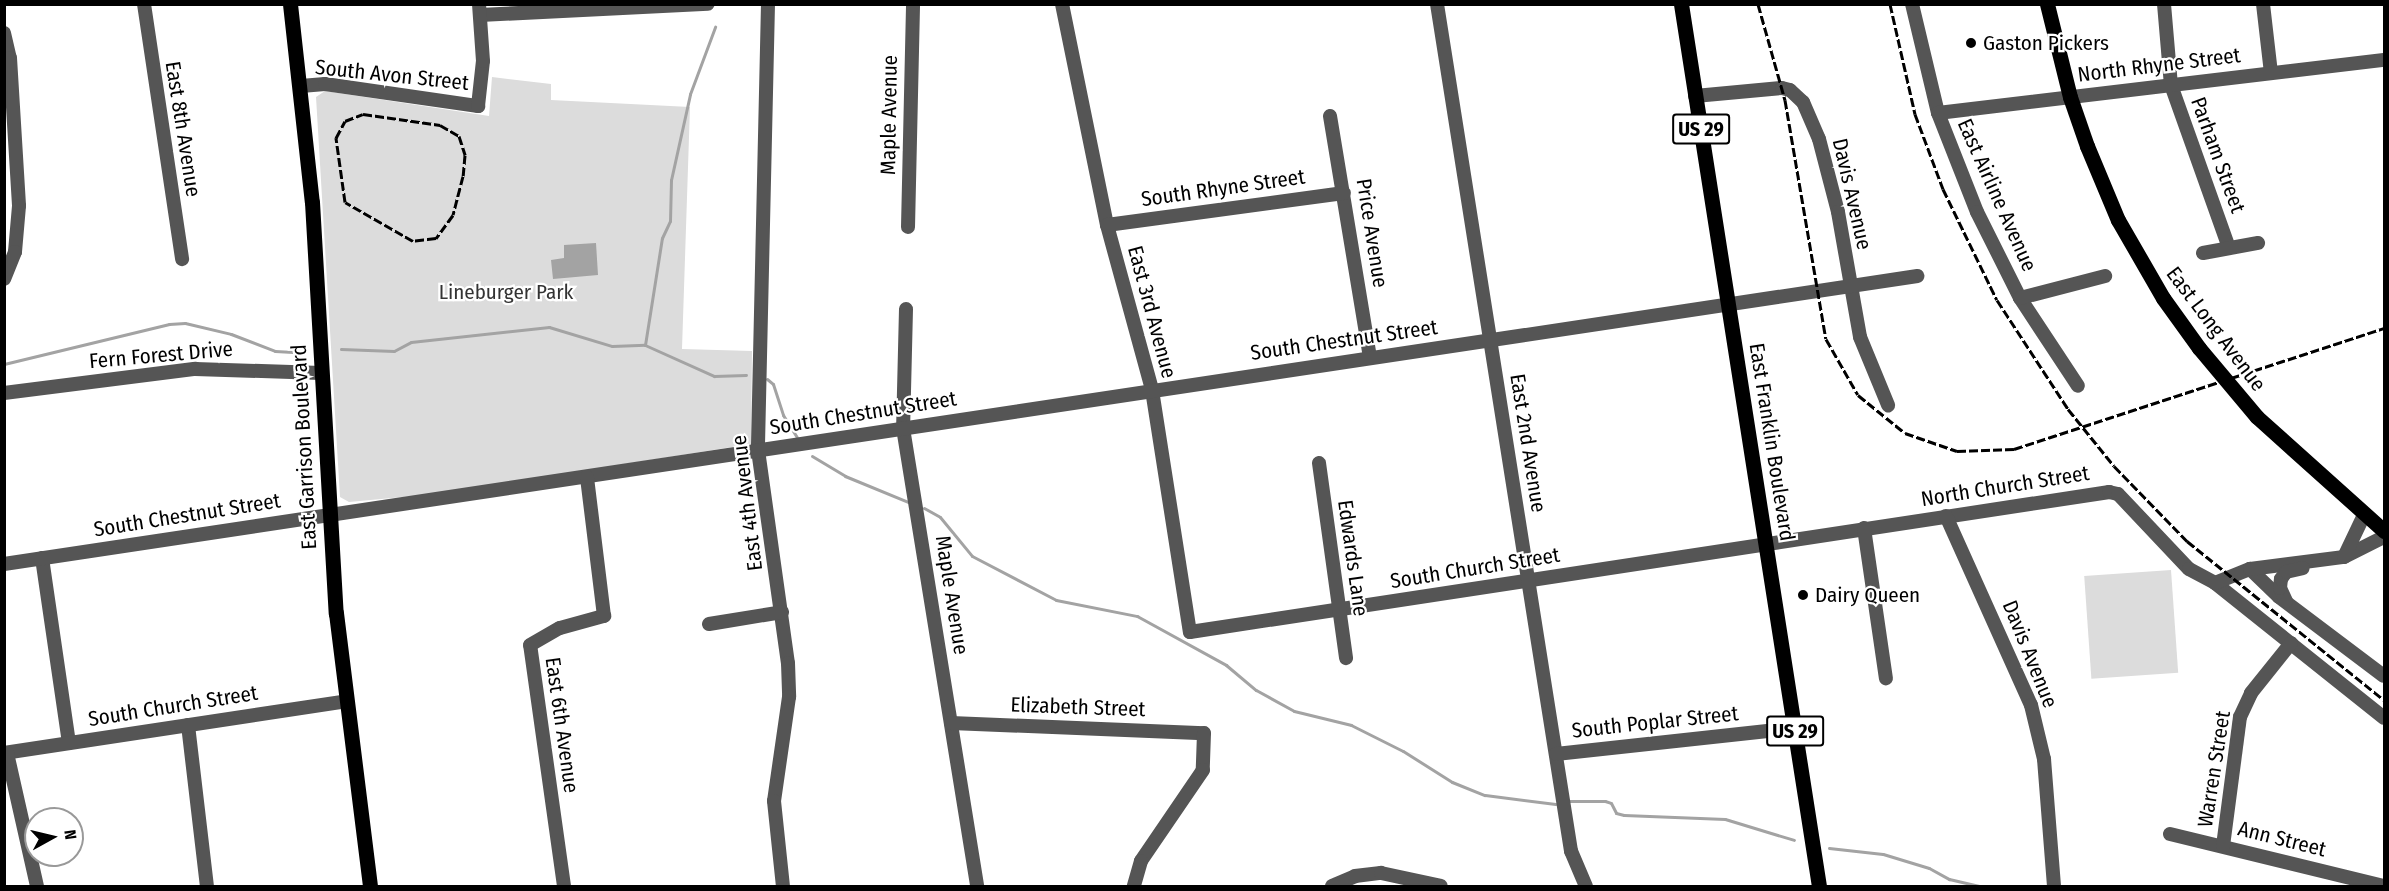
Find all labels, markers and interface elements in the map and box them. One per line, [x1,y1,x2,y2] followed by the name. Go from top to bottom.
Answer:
[1983,30,2109,56] place label: Gaston Pickers
[1964,36,1978,50] marker: Gaston Pickers
[2076,43,2242,87] street label: North Rhyne Street
[314,54,470,96] street label: South Avon Street
[875,55,903,175] street label: Maple Avenue
[160,59,206,199] street label: East 8th Avenue
[2185,94,2251,216] street label: Parham Street
[1671,112,1731,146] road number: US 29
[1952,115,2042,275] street label: East Airline Avenue
[1827,136,1877,252] street label: Davis Avenue
[1140,164,1306,212] street label: South Rhyne Street
[1351,177,1393,289] street label: Price Avenue
[1122,243,1182,381] street label: East 3rd Avenue
[2161,262,2271,396] street label: East Long Avenue
[439,279,573,305] park label: Lineburger Park
[1249,314,1439,366] street label: South Chestnut Street
[88,336,234,374] street label: Fern Forest Drive
[1744,341,1800,543] street label: East Franklin Boulevard
[286,344,322,550] street label: East Garrison Boulevard
[1505,372,1551,514] street label: East 2nd Avenue
[768,386,958,440] street label: South Chestnut Street
[726,434,768,572] street label: East 4th Avenue
[1919,460,2091,512] street label: North Church Street
[92,488,282,542] street label: South Chestnut Street
[1332,498,1374,618] street label: Edwards Lane
[930,534,974,656] street label: Maple Avenue
[1388,542,1562,594] street label: South Church Street
[1815,582,1920,608] place label: Dairy Queen
[1796,588,1810,602] marker: Dairy Queen
[1997,597,2063,711] street label: Davis Avenue
[540,655,584,795] street label: East 6th Avenue
[86,680,260,732] street label: South Church Street
[1010,692,1146,722] street label: Elizabeth Street
[1570,701,1740,743] street label: South Poplar Street
[2192,709,2236,829] street label: Warren Street
[1765,714,1825,748] road number: US 29
[24,807,84,867] north arrow
[2235,816,2329,862] street label: Ann Street
[60,829,80,841] text: N

